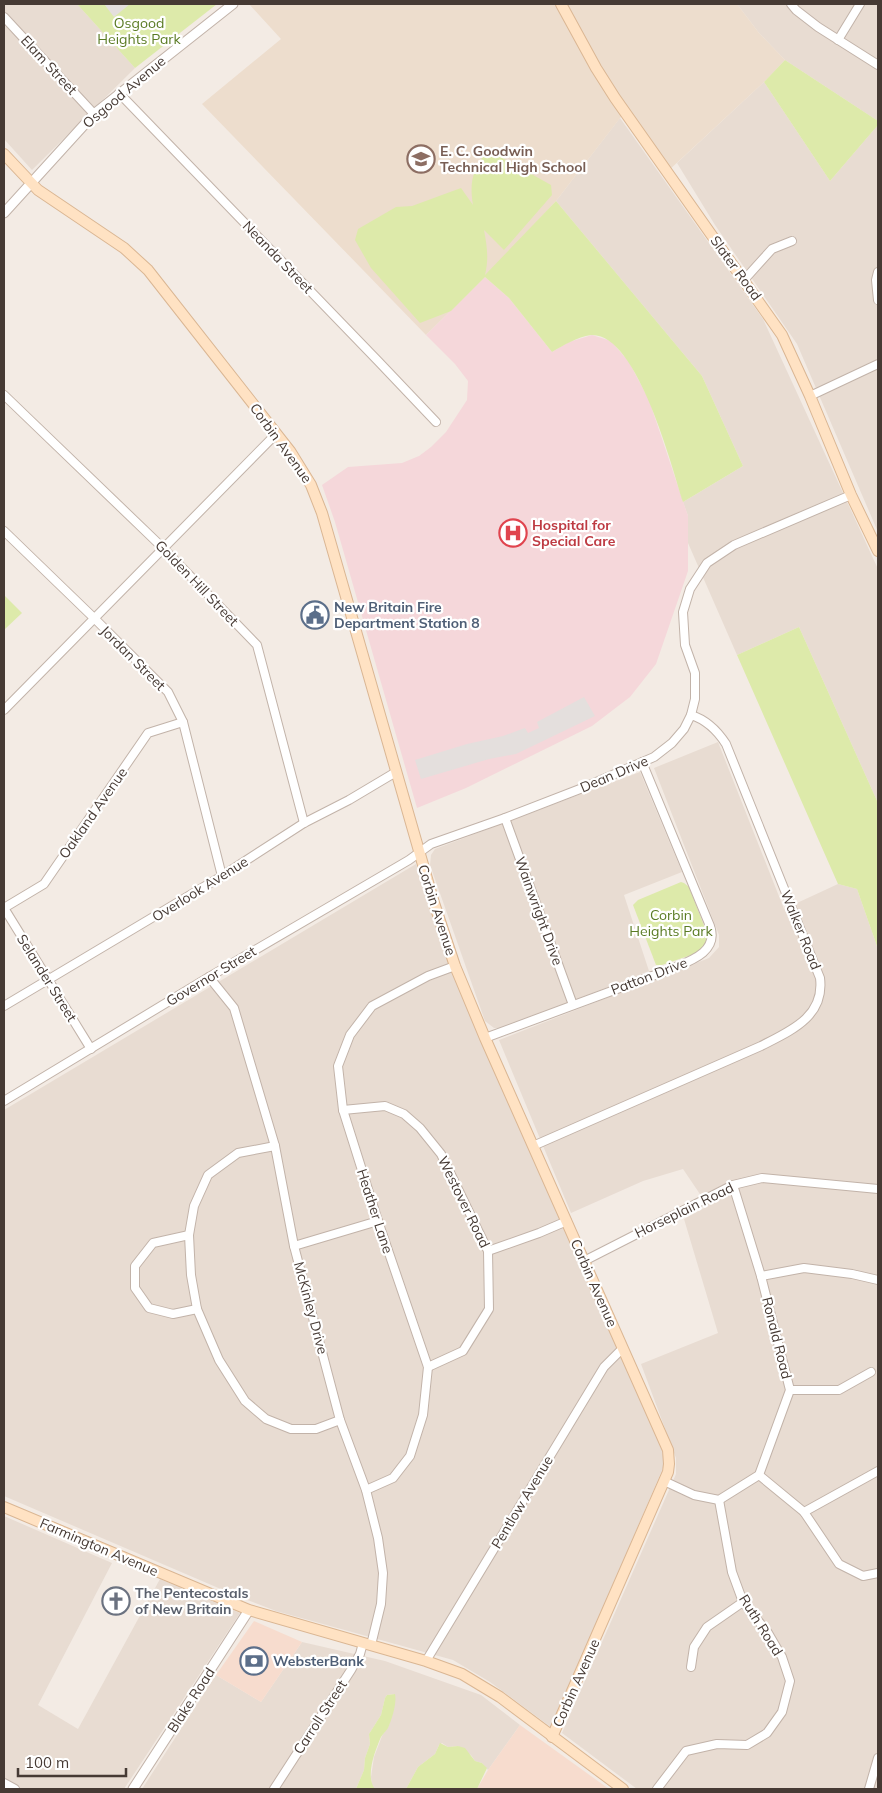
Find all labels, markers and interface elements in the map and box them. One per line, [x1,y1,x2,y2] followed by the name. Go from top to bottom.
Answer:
[97,14,181,48] park label: Osgood Heights Park
[17,32,81,98] street label: Elam Street
[79,52,169,132] street label: Osgood Avenue
[440,142,586,176] place label: E. C. Goodwin Technical High School
[406,144,436,174] school or university icon: E. C. Goodwin Technical High School
[239,217,317,297] street label: Neanda Street
[706,232,766,304] street label: Slater Road
[246,399,316,487] street label: Corbin Avenue
[532,516,616,550] place label: Hospital for Special Care
[498,518,528,548] hospital icon: Hospital for Special Care
[151,536,243,630] street label: Golden Hill Street
[334,598,480,632] place label: New Britain Fire Department Station 8
[300,600,330,630] public building icon: New Britain Fire Department Station 8
[97,622,169,694] street label: Jordan Street
[577,752,651,796] street label: Dean Drive
[55,764,131,862] street label: Oakland Avenue
[149,852,251,926] street label: Overlook Avenue
[511,854,567,968] street label: Wainwright Drive
[414,862,460,958] street label: Corbin Avenue
[777,888,825,972] street label: Walker Road
[629,906,713,940] park label: Corbin Heights Park
[13,931,81,1025] street label: Selander Street
[163,942,259,1010] street label: Governor Street
[608,953,690,999] street label: Patton Drive
[434,1153,494,1251] street label: Westover Road
[353,1166,397,1256] street label: Heather Lane
[632,1178,736,1242] street label: Horseplain Road
[567,1236,621,1330] street label: Corbin Avenue
[290,1260,332,1356] street label: McKinley Drive
[758,1295,796,1381] street label: Ronald Road
[487,1452,557,1552] street label: Pentlow Avenue
[37,1514,161,1580] street label: Farmington Avenue
[135,1584,248,1618] place label: The Pentecostals of New Britain
[101,1586,131,1616] church icon: The Pentecostals of New Britain
[735,1591,787,1659] street label: Ruth Road
[549,1636,603,1730] street label: Corbin Avenue
[239,1646,269,1676] bank icon: WebsterBank
[273,1652,364,1670] place label: WebsterBank
[163,1664,219,1736] street label: Blake Road
[289,1676,351,1757] street label: Carroll Street
[18,1746,125,1778] scale bar
[25,1753,69,1772] text: 100 m

